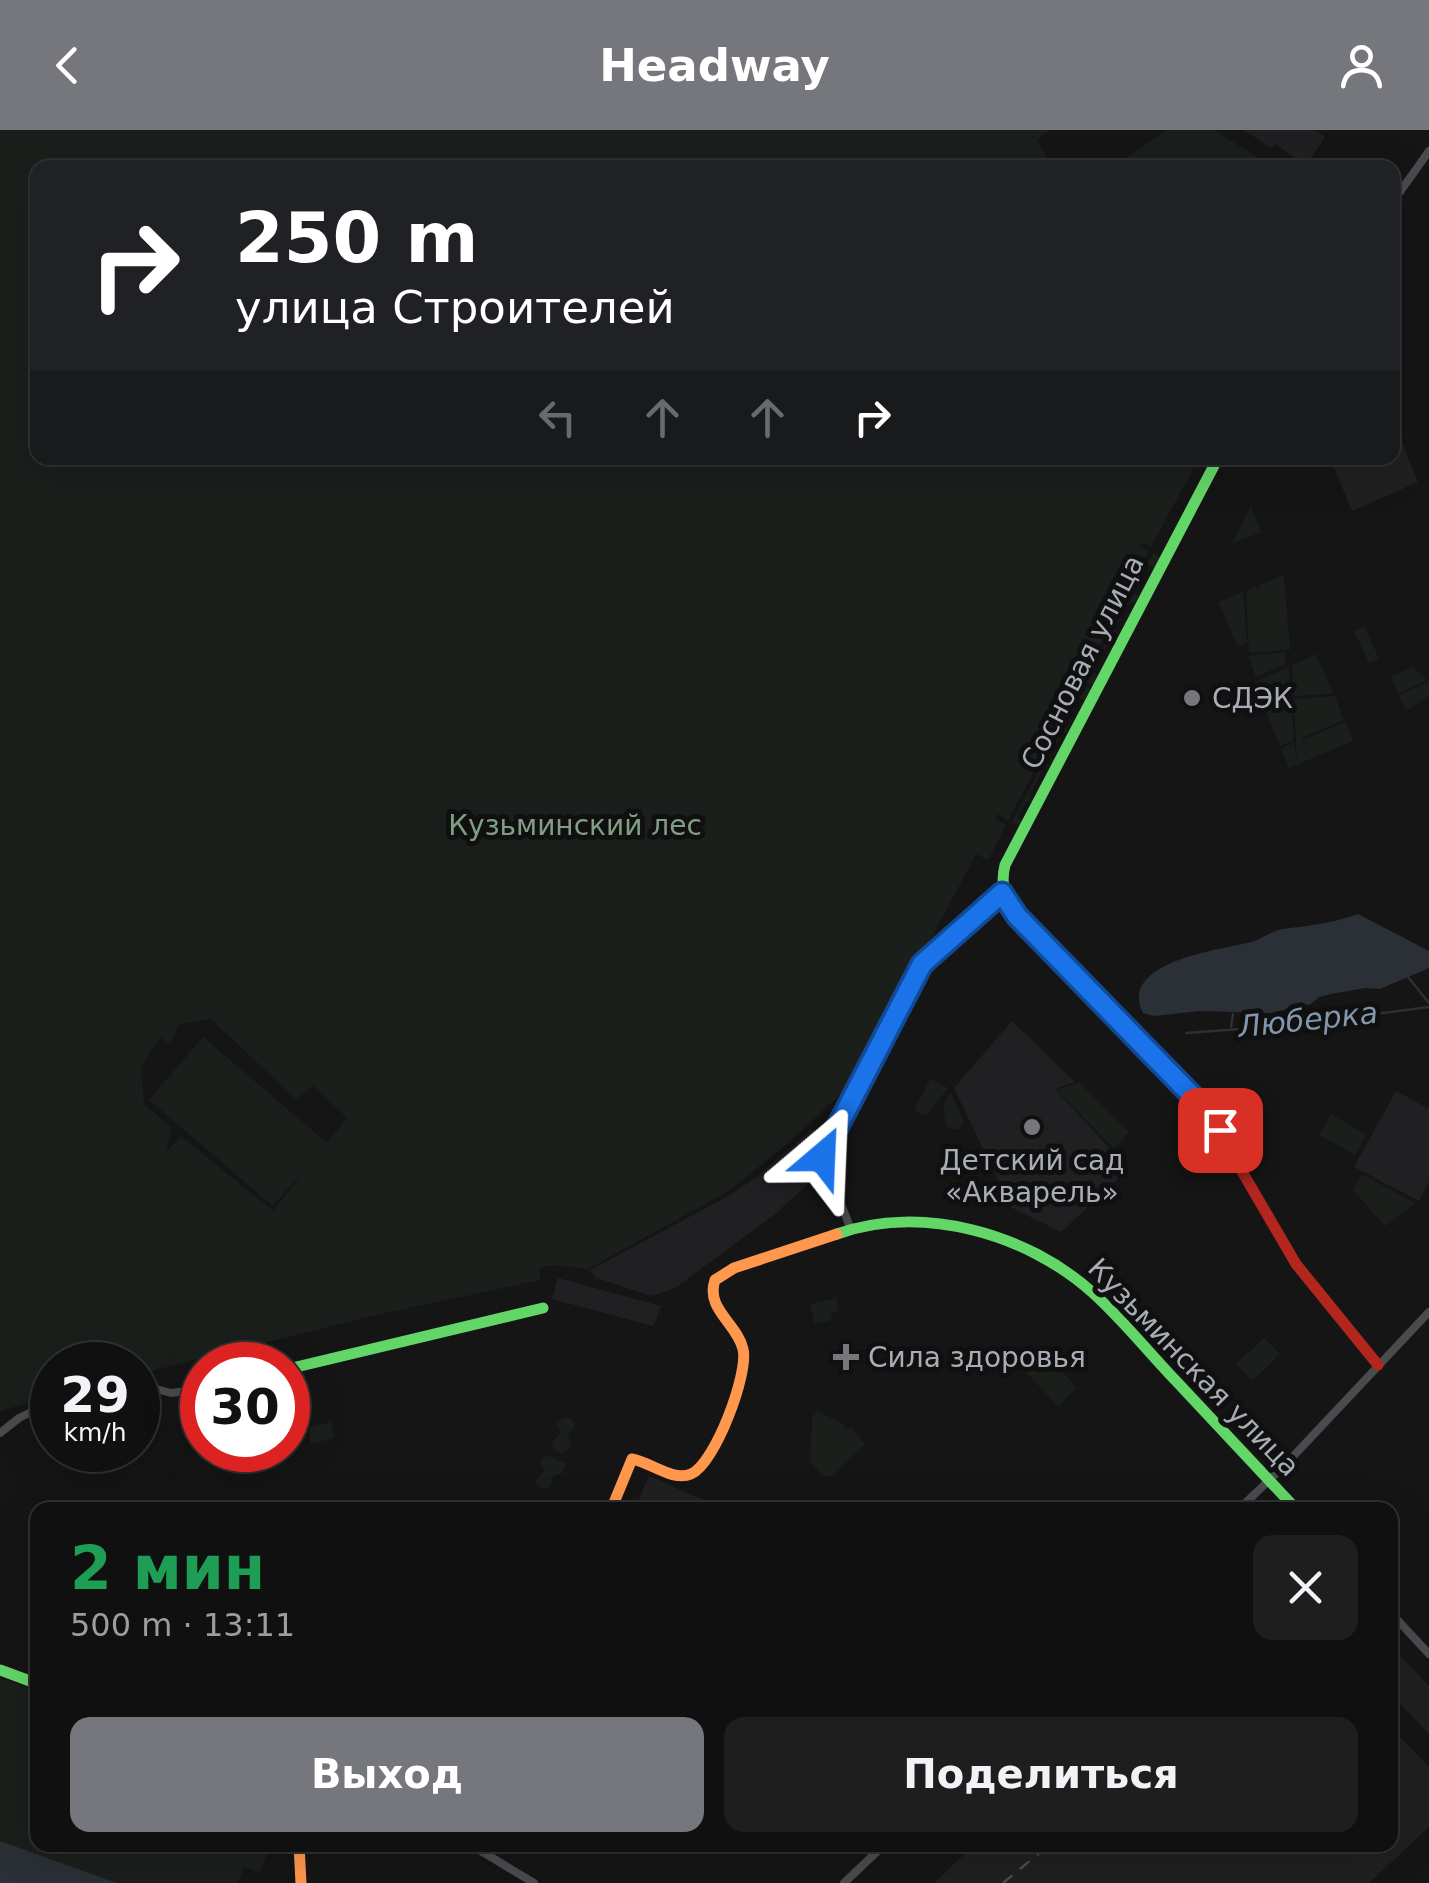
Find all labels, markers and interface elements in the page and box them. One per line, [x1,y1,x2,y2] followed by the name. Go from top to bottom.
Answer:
[40,38,95,93] icon: back
[1334,38,1389,93] icon: person
[599,39,830,92] text: Headway
[235,197,478,279] text: 250 m
[70,200,200,330] icon: right
[235,281,675,334] text: улица Строителей
[530,390,585,445] icon: left
[635,390,690,445] icon: ahead
[740,390,795,445] icon: ahead
[845,390,900,445] icon: right
[1014,550,1151,775] street label: Сосновая улица
[1212,682,1293,715] place label: СДЭК
[1181,687,1203,709] marker: СДЭК
[448,809,702,842] park label: Кузьминский лес
[1235,995,1380,1044] water label: Люберка
[1178,1088,1263,1173] pin
[1193,1103,1248,1158] icon: arrive
[770,1105,874,1209] position arrow
[1021,1116,1043,1138] marker: Детский сад «Акварель»
[940,1144,1124,1209] place label: Детский сад «Акварель»
[1081,1252,1306,1483] street label: Кузьминская улица
[868,1341,1086,1374] place label: Сила здоровья
[180,1342,310,1472] speed limit sign: 30
[833,1344,859,1370] marker: Сила здоровья
[60,1366,130,1424] text: 29
[63,1418,127,1447] text: km/h
[70,1533,265,1603] text: 2 мин
[1253,1535,1358,1640] button: close
[70,1606,295,1644] text: 500 m · 13:11
[70,1717,704,1832] button: Выход
[724,1717,1358,1832] button: Поделиться

